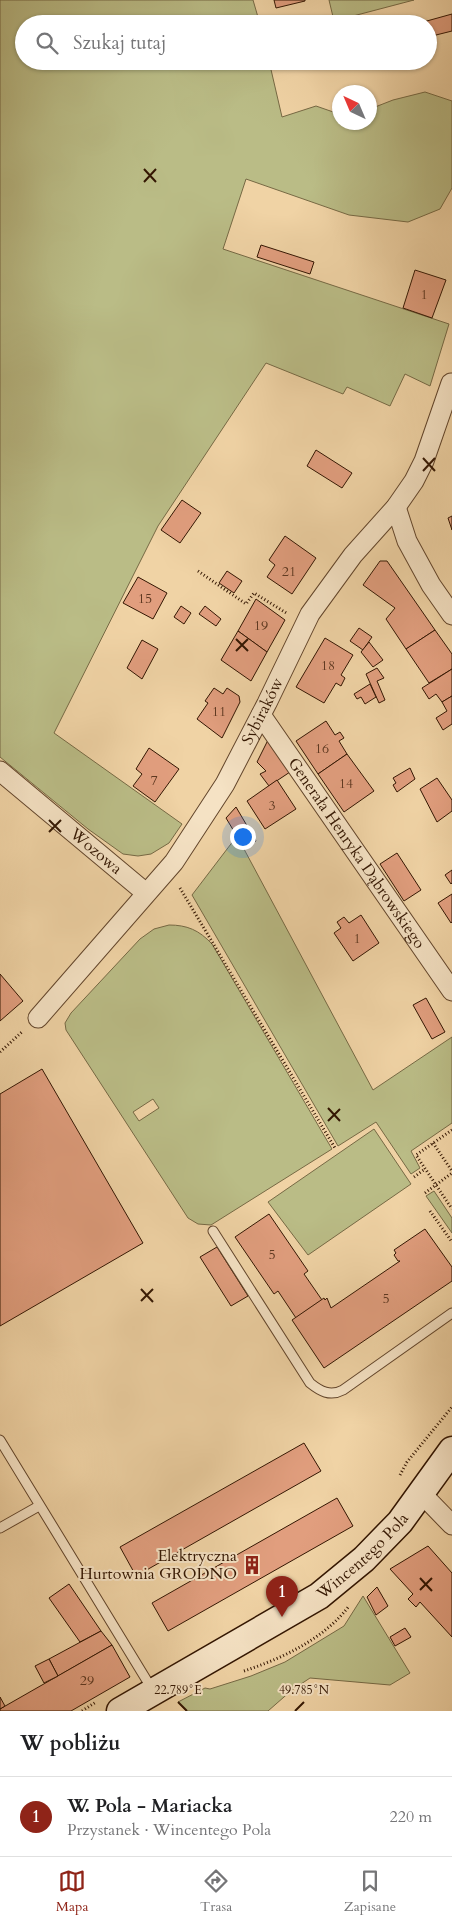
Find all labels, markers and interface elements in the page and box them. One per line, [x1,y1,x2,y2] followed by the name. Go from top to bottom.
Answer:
[15,15,437,70] search box
[33,29,61,57] icon: search
[73,30,166,56] text: Szukaj tutaj
[332,85,377,130] north arrow
[420,285,428,304] house number: 1
[282,562,296,581] house number: 21
[138,589,152,608] house number: 15
[254,616,268,635] house number: 19
[321,656,335,675] house number: 18
[236,674,289,749] street label: Sybiraków
[212,702,226,721] house number: 11
[315,739,329,758] house number: 16
[283,753,431,953] street label: Generała Henryka Dąbrowskiego
[150,771,158,790] house number: 7
[339,774,353,793] house number: 14
[268,796,276,815] house number: 3
[64,822,127,879] street label: Wozowa
[230,824,256,850] your location
[353,929,361,948] house number: 1
[268,1245,276,1264] house number: 5
[382,1289,390,1308] house number: 5
[311,1509,414,1605] street label: Wincentego Pola
[80,1545,237,1585] place label: Elektryczna Hurtownia GRODNO
[241,1554,263,1576] building icon: Elektryczna Hurtownia GRODNO
[266,1576,298,1617] pin: 1
[80,1671,94,1690] house number: 29
[154,1682,202,1698] text: 22.789°E
[279,1682,330,1698] text: 49.785°N
[20,1729,121,1758] text: W pobliżu
[67,1793,232,1819] text: W. Pola - Mariacka
[32,1806,40,1828] text: 1
[390,1806,432,1828] text: 220 m
[67,1819,271,1841] text: Przystanek · Wincentego Pola
[56,1867,89,1916] tab: Mapa
[200,1867,232,1916] tab: Trasa
[344,1867,396,1916] tab: Zapisane

